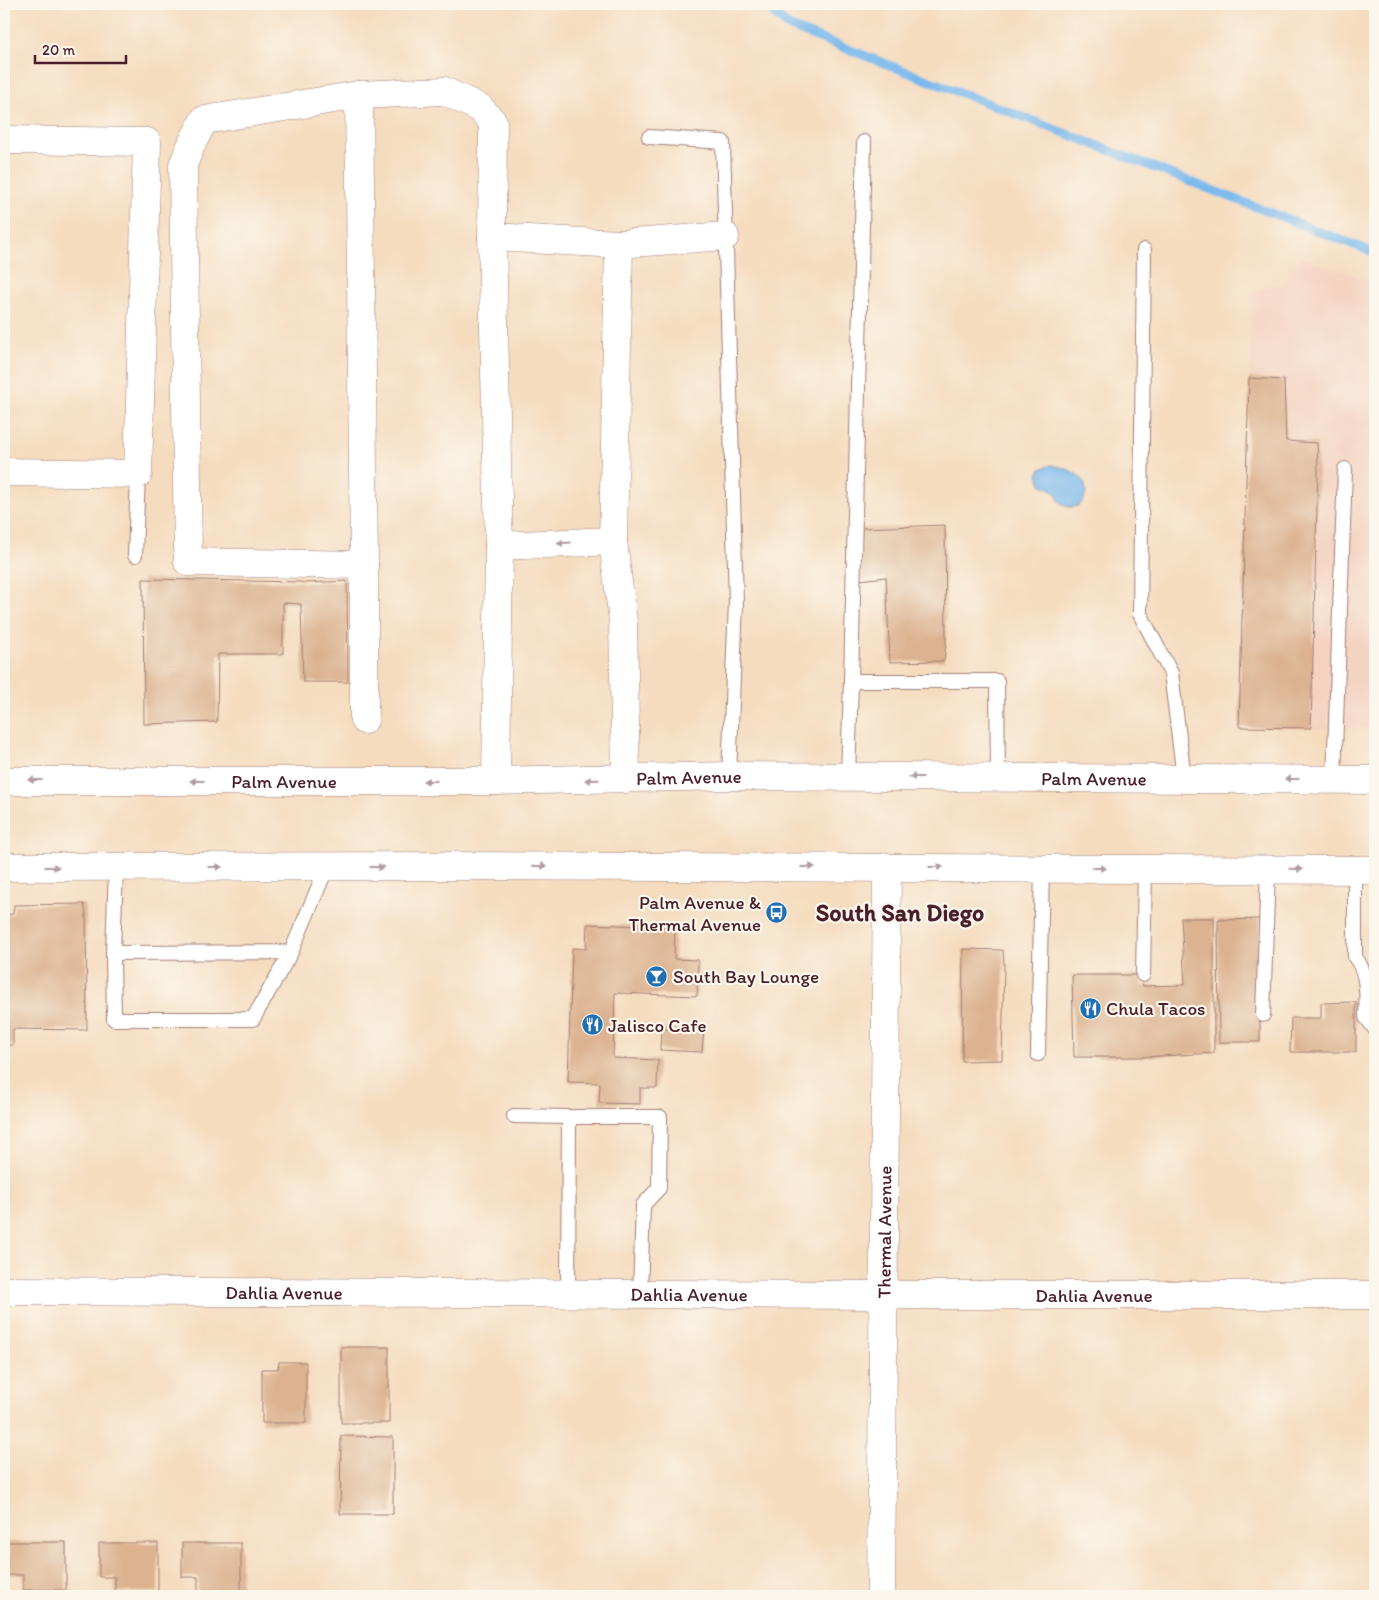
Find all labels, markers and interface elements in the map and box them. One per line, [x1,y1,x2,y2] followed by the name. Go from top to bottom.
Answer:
[35,32,126,64] scale bar
[42,41,76,59] text: 20 m
[556,540,572,548] one-way arrow
[636,764,742,789] street label: Palm Avenue
[1041,766,1147,790] street label: Palm Avenue
[231,770,337,793] street label: Palm Avenue
[908,773,924,781] one-way arrow
[1283,775,1299,783] one-way arrow
[584,776,600,784] one-way arrow
[27,777,43,785] one-way arrow
[189,777,205,785] one-way arrow
[422,777,438,785] one-way arrow
[532,862,548,870] one-way arrow
[45,863,61,871] one-way arrow
[207,863,223,871] one-way arrow
[370,863,386,871] one-way arrow
[800,863,816,871] one-way arrow
[928,864,944,872] one-way arrow
[1091,864,1107,872] one-way arrow
[1288,866,1304,874] one-way arrow
[628,891,761,936] place label: Palm Avenue & Thermal Avenue
[816,898,984,928] district label: South San Diego
[765,901,789,925] bus stop icon: Palm Avenue & Thermal Avenue
[645,964,669,988] bar icon: South Bay Lounge
[673,965,819,988] place label: South Bay Lounge
[1078,996,1102,1020] restaurant icon: Chula Tacos
[1106,997,1206,1020] place label: Chula Tacos
[580,1013,604,1037] restaurant icon: Jalisco Cafe
[608,1014,706,1037] place label: Jalisco Cafe
[872,1166,896,1298] street label: Thermal Avenue
[225,1281,343,1304] street label: Dahlia Avenue
[630,1282,748,1306] street label: Dahlia Avenue
[1035,1284,1153,1307] street label: Dahlia Avenue

